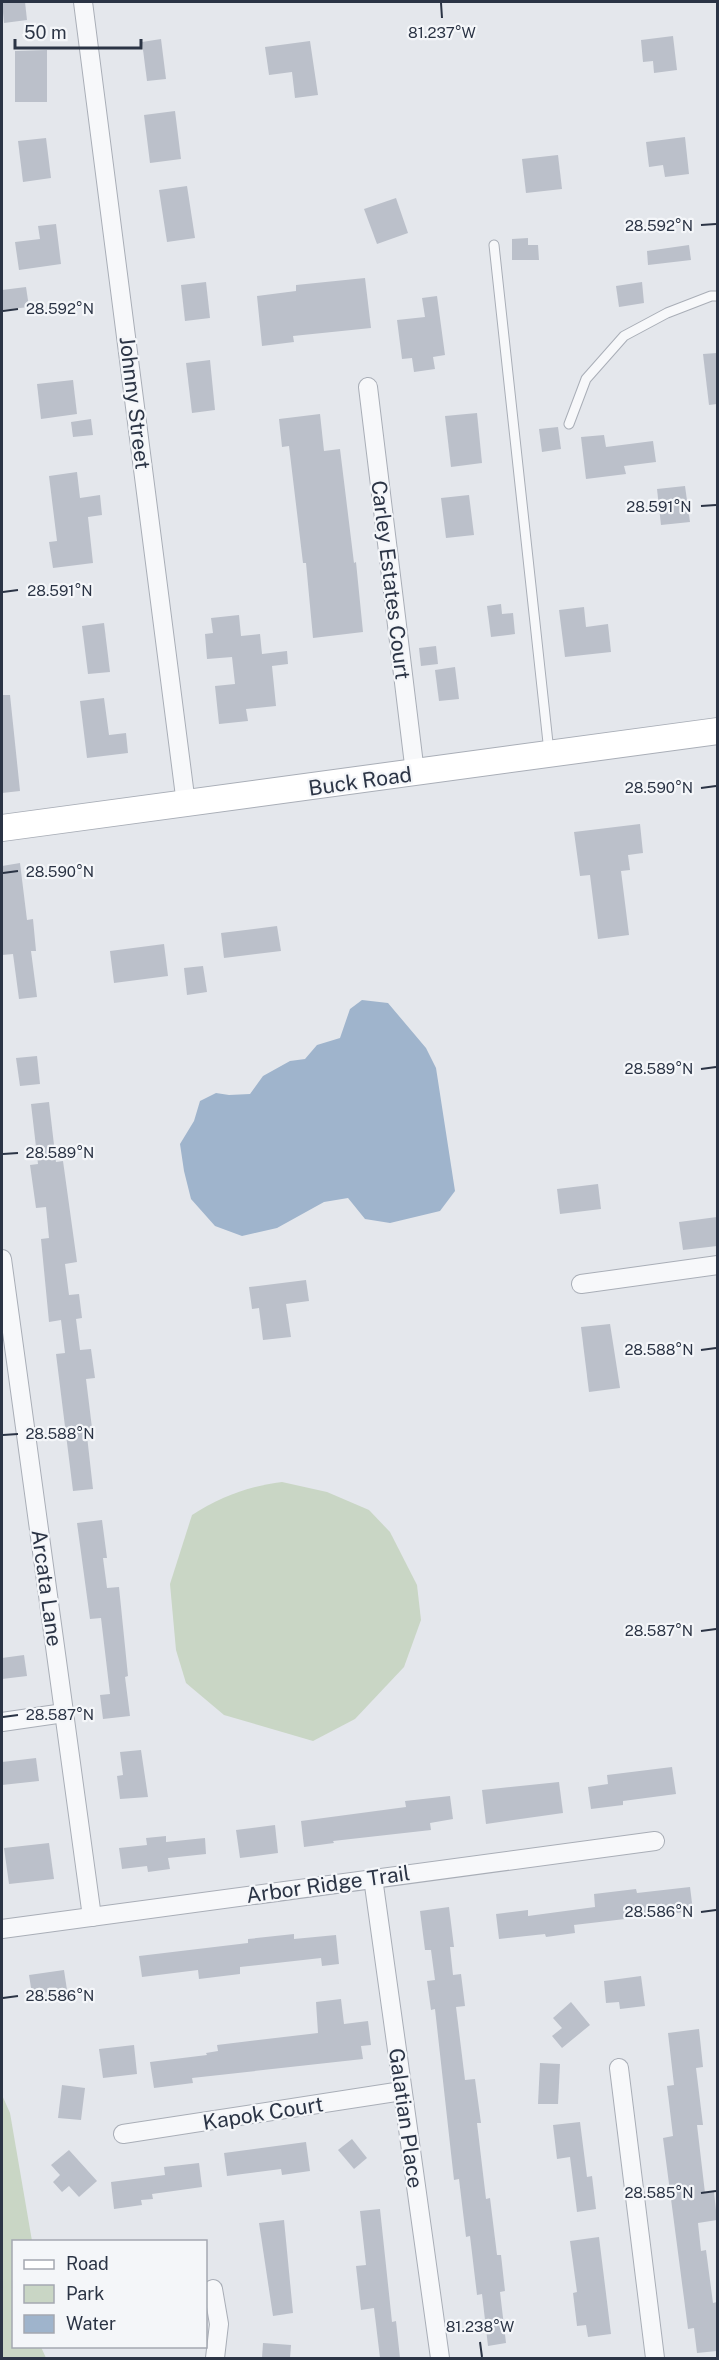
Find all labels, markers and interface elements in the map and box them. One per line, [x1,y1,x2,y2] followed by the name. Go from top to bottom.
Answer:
[15,12,141,50] scale bar
[24,22,67,43] text: 50 m
[408,24,476,41] text: 81.237°W
[625,217,693,234] text: 28.592°N
[26,300,94,317] text: 28.592°N
[114,335,156,471] street label: Johnny Street
[366,479,416,681] street label: Carley Estates Court
[626,498,692,515] text: 28.591°N
[27,582,93,599] text: 28.591°N
[307,761,413,801] street label: Buck Road
[625,779,693,796] text: 28.590°N
[26,863,94,880] text: 28.590°N
[625,1060,693,1077] text: 28.589°N
[26,1144,94,1161] text: 28.589°N
[624,1341,694,1358] text: 28.588°N
[25,1425,95,1442] text: 28.588°N
[26,1528,68,1648] street label: Arcata Lane
[625,1622,693,1639] text: 28.587°N
[26,1706,94,1723] text: 28.587°N
[245,1860,411,1908] street label: Arbor Ridge Trail
[625,1903,693,1920] text: 28.586°N
[26,1987,94,2004] text: 28.586°N
[384,2046,428,2190] street label: Galatian Place
[201,2091,325,2135] street label: Kapok Court
[624,2184,694,2201] text: 28.585°N
[12,2240,207,2348] legend
[66,2253,109,2274] text: Road
[66,2283,104,2304] text: Park
[66,2313,116,2334] text: Water
[446,2318,514,2335] text: 81.238°W

